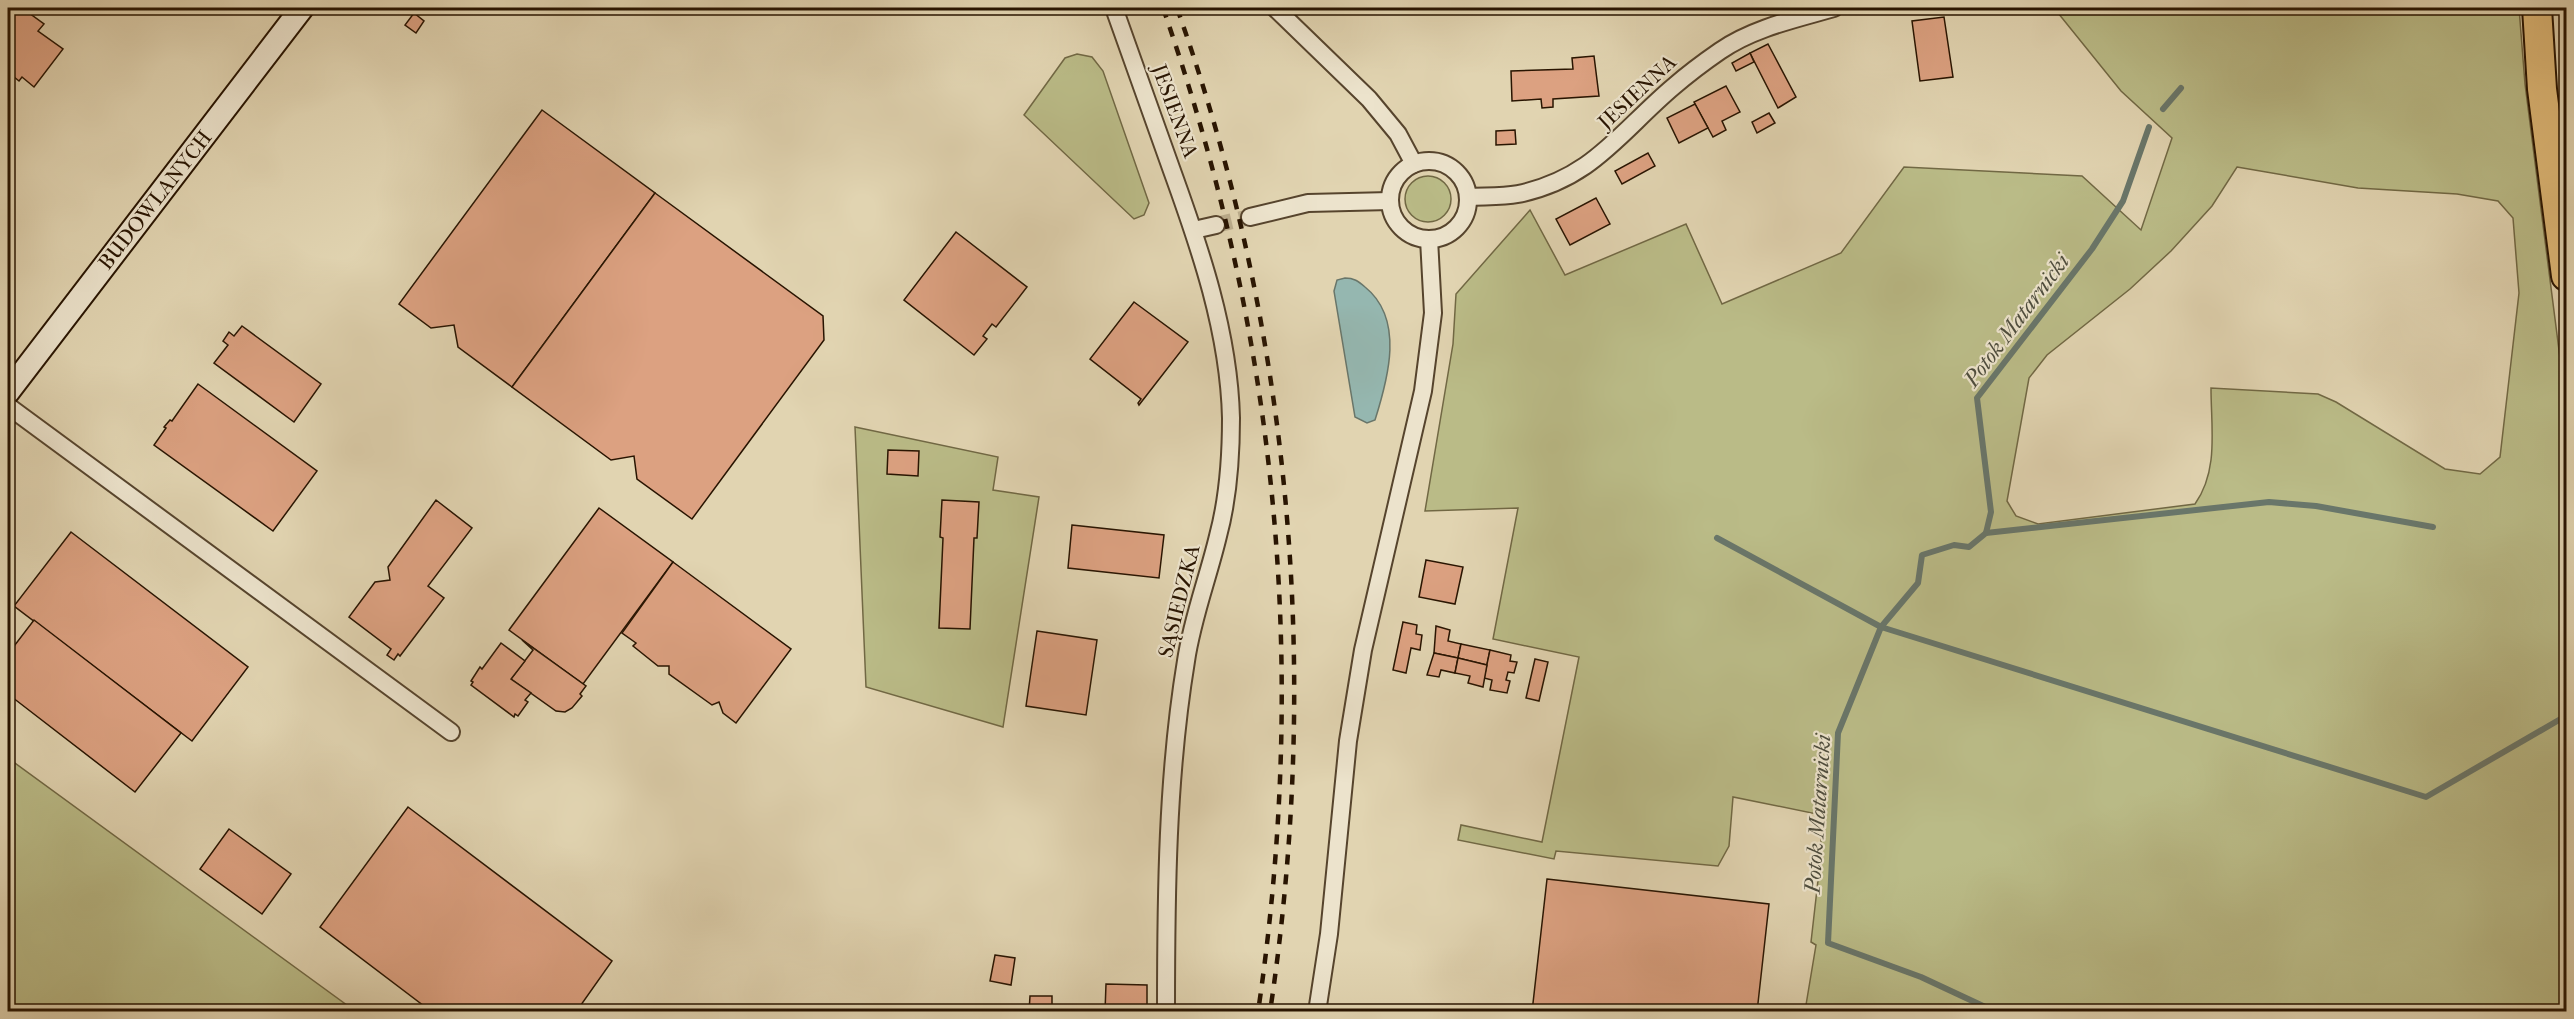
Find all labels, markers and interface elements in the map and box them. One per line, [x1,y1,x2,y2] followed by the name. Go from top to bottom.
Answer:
[1592,50,1681,135] street label: JESIENNA
[1146,59,1203,161] street label: JESIENNA
[93,125,217,274] street label: BUDOWLANYCH
[1958,248,2076,393] water label: Potok Matarnicki
[1153,542,1205,660] street label: SĄSIEDZKA
[1799,732,1837,895] water label: Potok Matarnicki

